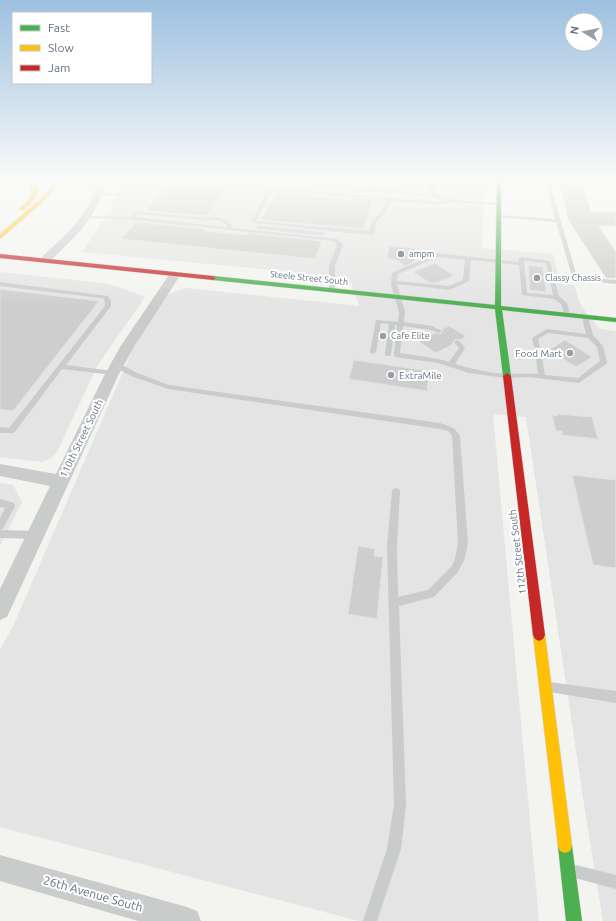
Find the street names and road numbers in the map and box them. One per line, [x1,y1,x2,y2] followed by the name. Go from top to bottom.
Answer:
[269,269,349,287] street label: Steele Street South
[58,397,105,479] street label: 110th Street South
[507,509,528,595] street label: 112th Street South
[42,873,144,914] street label: 26th Avenue South

